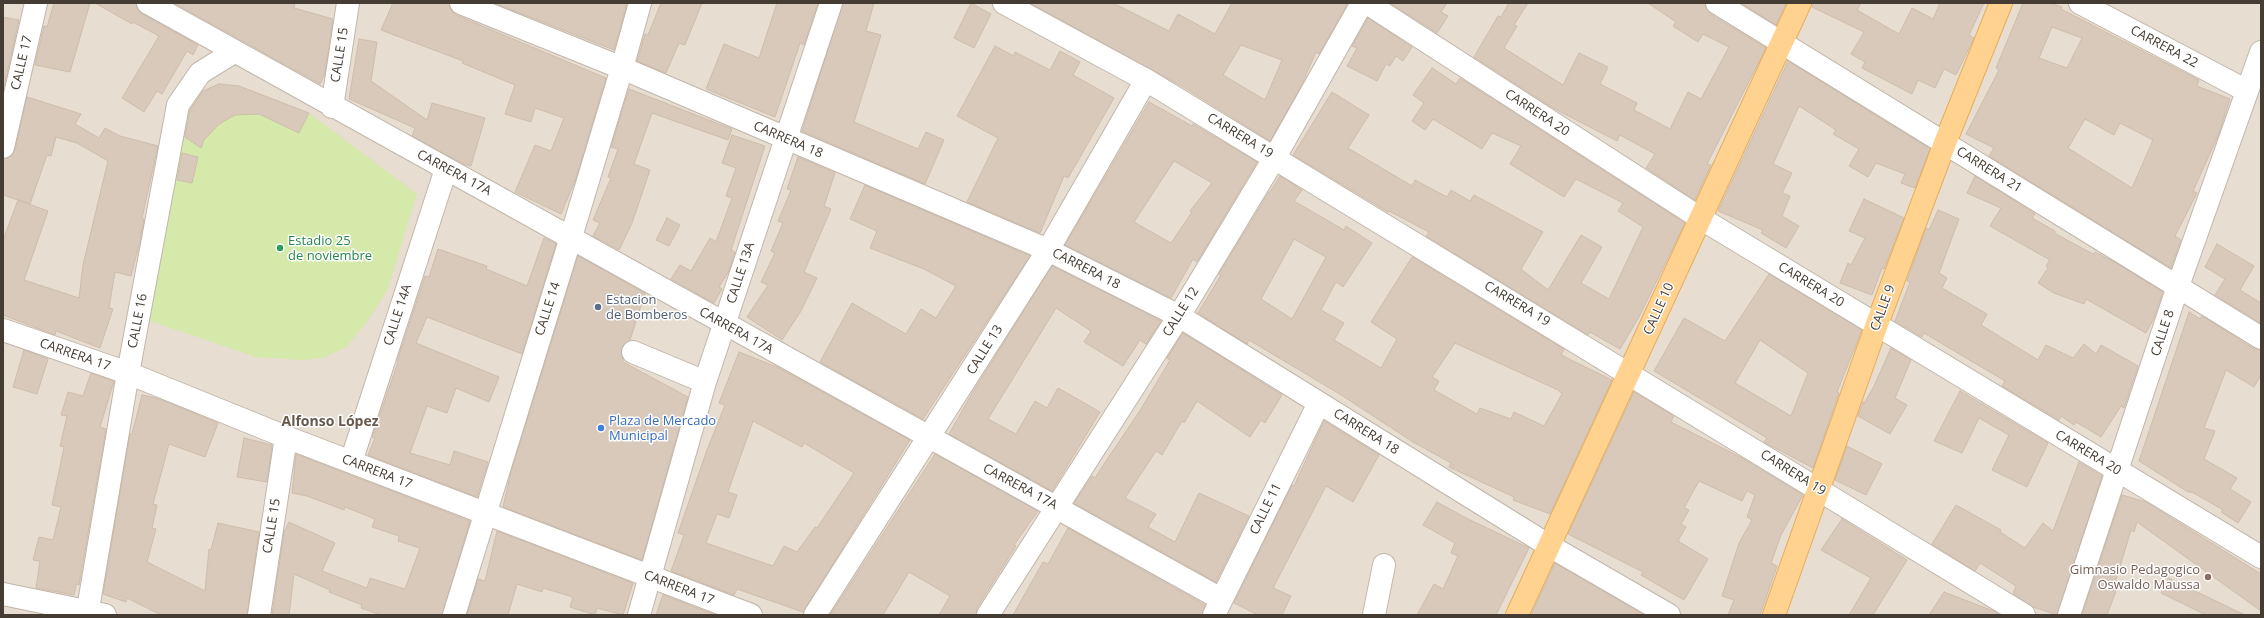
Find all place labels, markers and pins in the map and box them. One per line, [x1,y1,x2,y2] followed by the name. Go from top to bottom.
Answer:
[288,233,372,264] place label: Estadio 25 de noviembre
[275,243,285,253] marker: Estadio 25 de noviembre
[606,292,687,323] place label: Estacion de Bomberos
[593,302,603,312] marker: Estacion de Bomberos
[609,413,716,444] place label: Plaza de Mercado Municipal
[596,423,606,433] marker: Plaza de Mercado Municipal
[2070,562,2200,593] place label: Gimnasio Pedagogico Oswaldo Maussa
[2203,572,2213,582] marker: Gimnasio Pedagogico Oswaldo Maussa

